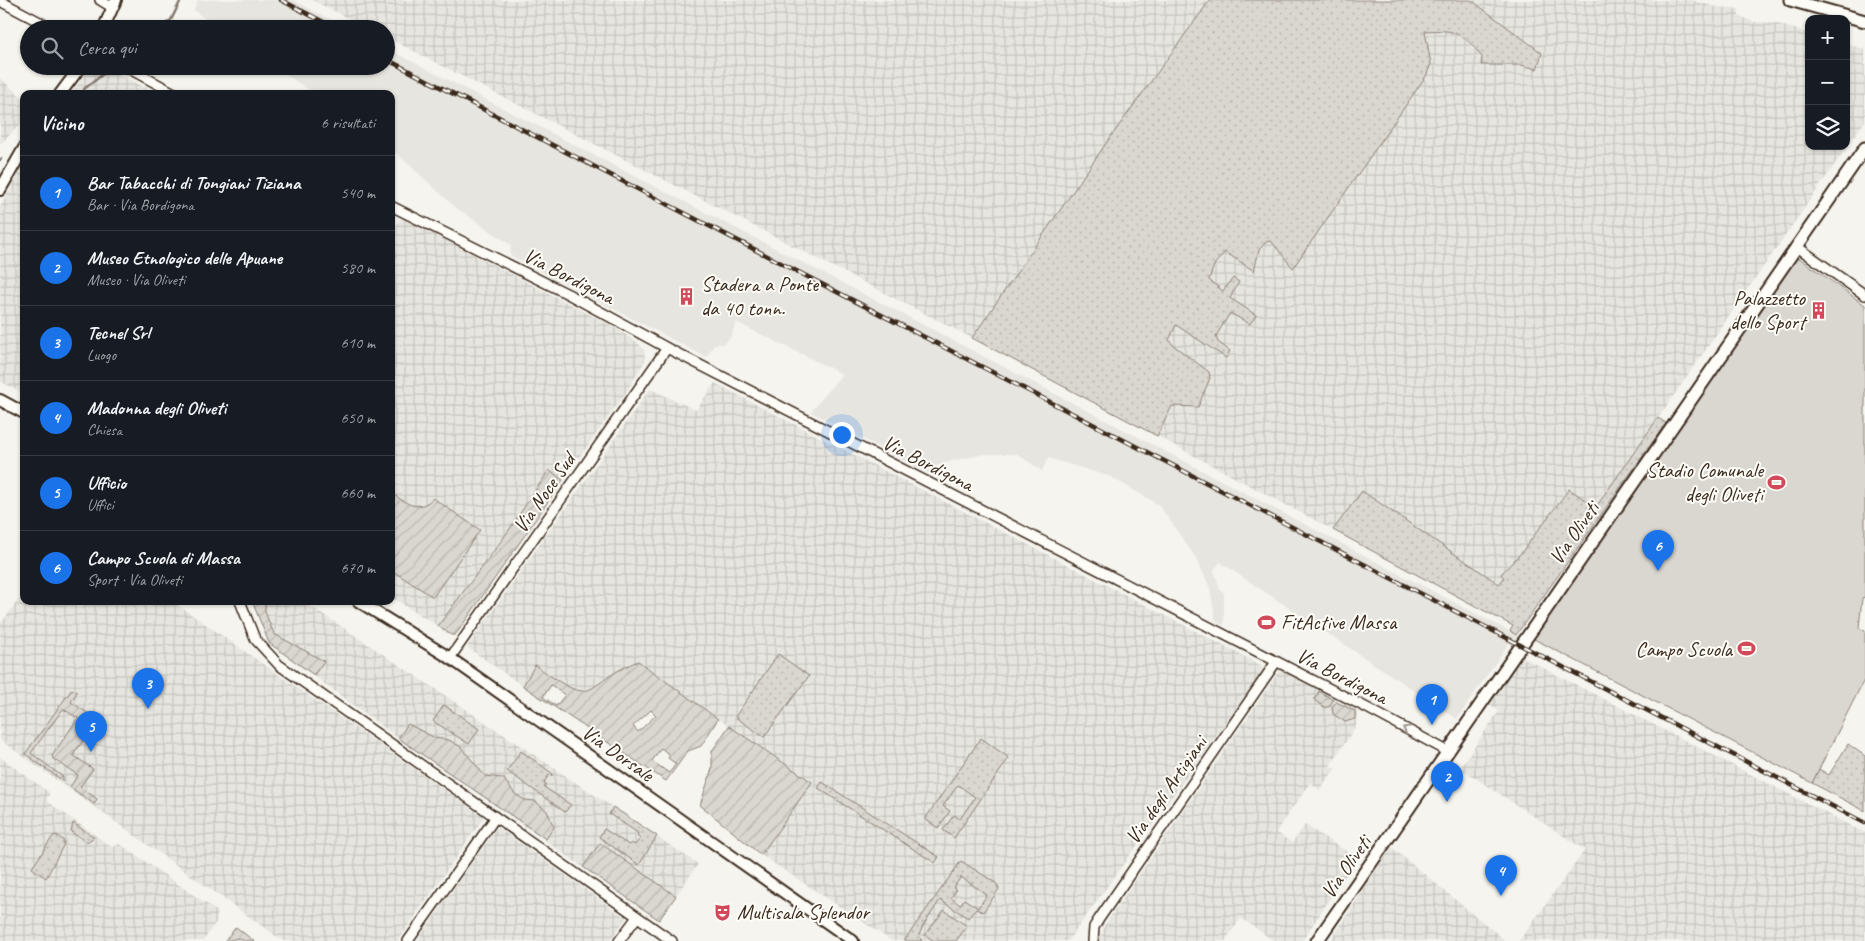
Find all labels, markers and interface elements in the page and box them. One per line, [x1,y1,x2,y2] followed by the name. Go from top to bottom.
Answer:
[1805,15,1850,150] map controls
[1805,15,1850,60] button: +
[20,20,395,75] search box
[38,34,66,62] icon: search
[78,36,137,60] text: Cerca qui
[1805,60,1850,105] button: −
[1805,105,1850,150] button: layers
[40,110,83,136] text: Vicino
[321,113,375,133] text: 6 risultati
[87,171,300,195] text: Bar Tabacchi di Tongiani Tiziana
[52,183,60,203] text: 1
[341,183,375,203] text: 540 m
[87,195,194,215] text: Bar · Via Bordigona
[519,242,621,311] street label: Via Bordigona
[87,246,282,270] text: Museo Etnologico delle Apuane
[52,258,60,278] text: 2
[341,258,375,278] text: 580 m
[87,270,185,290] text: Museo · Via Oliveti
[701,271,819,321] place label: Stadera a Ponte da 40 tonn.
[1730,285,1808,335] place label: Palazzetto dello Sport
[677,286,697,306] building icon: Stadera a Ponte da 40 tonn.
[1809,300,1829,320] building icon: Palazzetto dello Sport
[87,321,150,345] text: Tecnel Srl
[52,333,60,353] text: 3
[341,333,375,353] text: 610 m
[87,345,116,365] text: Luogo
[87,396,226,420] text: Madonna degli Oliveti
[52,408,60,428] text: 4
[341,408,375,428] text: 650 m
[87,420,122,440] text: Chiesa
[829,422,855,448] your location
[878,429,980,498] street label: Via Bordigona
[507,445,583,538] street label: Via Noce Sud
[1646,457,1766,507] place label: Stadio Comunale degli Oliveti
[87,471,126,495] text: Ufficio
[1767,472,1787,492] sports icon: Stadio Comunale degli Oliveti
[53,483,59,503] text: 5
[341,483,375,503] text: 660 m
[1543,494,1607,569] street label: Via Oliveti
[87,495,114,515] text: Uffici
[1642,530,1674,571] pin: 6
[87,546,240,570] text: Campo Scuola di Massa
[52,558,60,578] text: 6
[341,558,375,578] text: 670 m
[87,570,182,590] text: Sport · Via Oliveti
[1281,609,1398,635] place label: FitActive Massa
[1257,612,1277,632] sports icon: FitActive Massa
[1636,636,1734,662] place label: Campo Scuola
[1736,639,1756,659] sports icon: Campo Scuola
[1292,642,1394,711] street label: Via Bordigona
[132,668,164,709] pin: 3
[1416,684,1448,725] pin: 1
[75,711,107,752] pin: 5
[577,719,660,788] street label: Via Dorsale
[1402,725,1411,735] one-way arrow
[1119,729,1214,849] street label: Via degli Artigiani
[1431,761,1463,802] pin: 2
[1315,828,1379,903] street label: Via Oliveti
[1485,855,1517,896] pin: 4
[737,899,871,925] place label: Multisala Splendor
[713,902,733,922] theatre icon: Multisala Splendor

